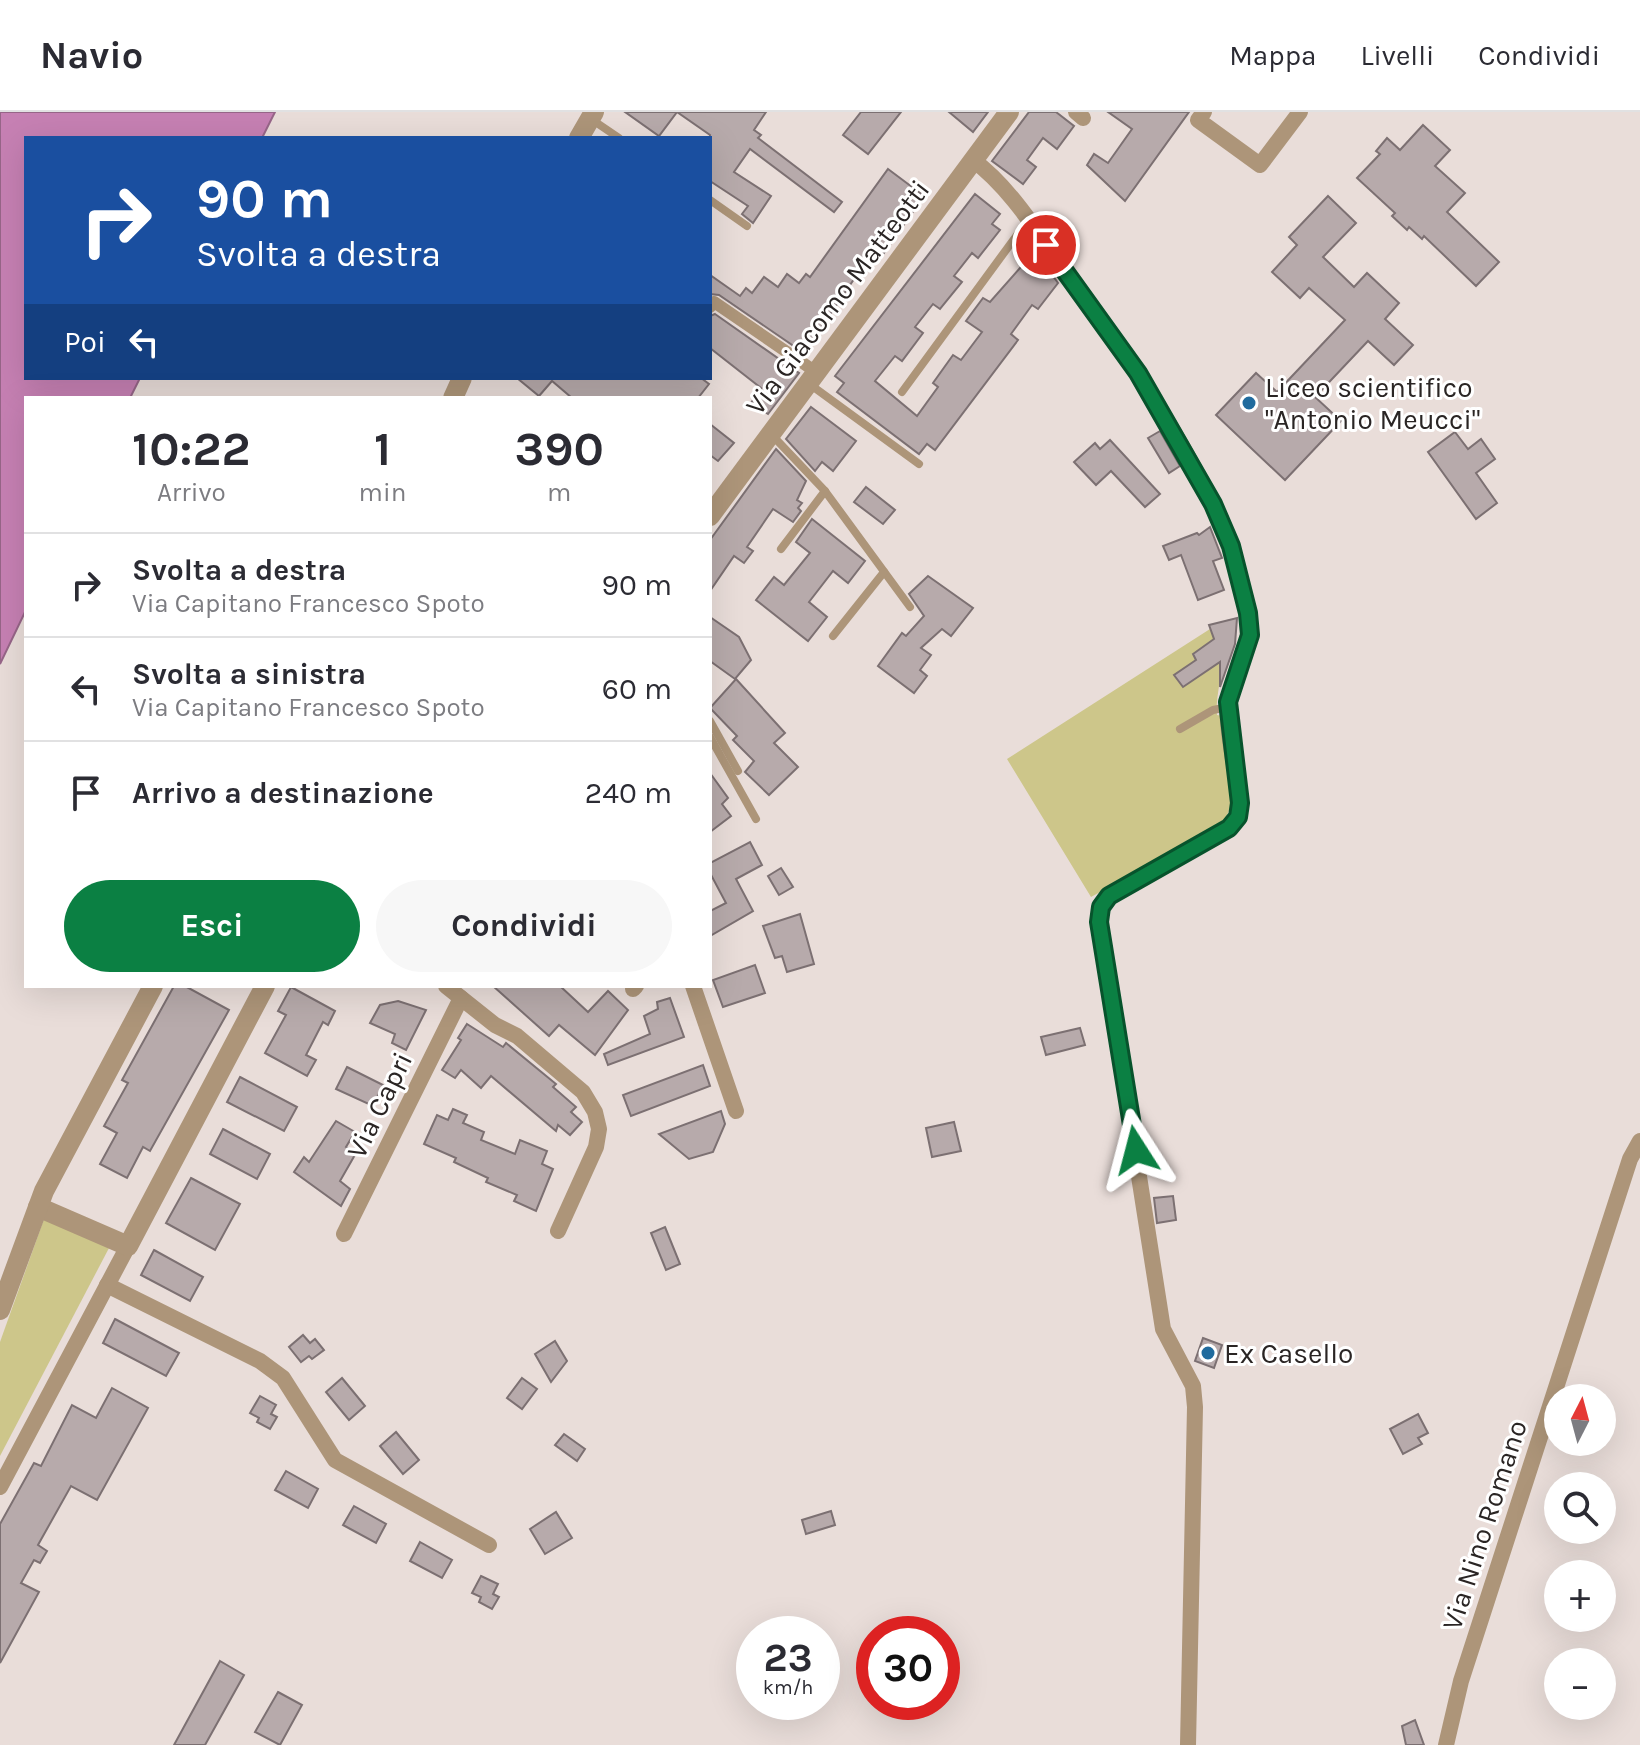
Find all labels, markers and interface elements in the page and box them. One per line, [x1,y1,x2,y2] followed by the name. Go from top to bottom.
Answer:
[40,33,143,78] text: Navio
[1229,39,1316,72] text: Mappa
[1360,39,1434,72] text: Livelli
[1478,39,1600,72] text: Condividi
[196,166,333,231] text: 90 m
[64,168,168,272] icon: right
[738,174,936,421] street label: Via Giacomo Matteotti
[1012,211,1080,279] pin
[1024,223,1068,267] icon: arrive
[196,233,441,275] text: Svolta a destra
[122,320,166,364] icon: left
[64,324,106,360] text: Poi
[1265,371,1480,436] place label: Liceo scientifico "Antonio Meucci"
[1240,394,1258,412] marker: Liceo scientifico "Antonio Meucci"
[132,421,251,477] text: 10:22
[374,421,391,477] text: 1
[514,421,604,477] text: 390
[157,477,226,508] text: Arrivo
[359,477,406,508] text: min
[547,477,571,508] text: m
[132,552,346,588] text: Svolta a destra
[64,563,108,607] icon: right
[602,567,672,603] text: 90 m
[132,588,485,619] text: Via Capitano Francesco Spoto
[132,656,366,692] text: Svolta a sinistra
[64,667,108,711] icon: left
[602,671,672,707] text: 60 m
[132,692,485,723] text: Via Capitano Francesco Spoto
[64,771,108,815] icon: arrive
[132,775,434,811] text: Arrivo a destinazione
[585,775,672,811] text: 240 m
[64,880,360,972] button: Esci
[376,880,672,972] button: Condividi
[340,1047,419,1163] street label: Via Capri
[1094,1108,1178,1192] position arrow
[1224,1337,1353,1370] place label: Ex Casello
[1199,1344,1217,1362] marker: Ex Casello
[1544,1384,1616,1456] north arrow
[1544,1384,1616,1720] map controls
[1435,1416,1534,1634] street label: Via Nino Romano
[1544,1472,1616,1544] button: search
[1544,1560,1616,1632] button: +
[856,1616,960,1720] speed limit sign: 30
[763,1634,813,1681] text: 23
[1544,1648,1616,1720] button: −
[763,1676,813,1699] text: km/h

